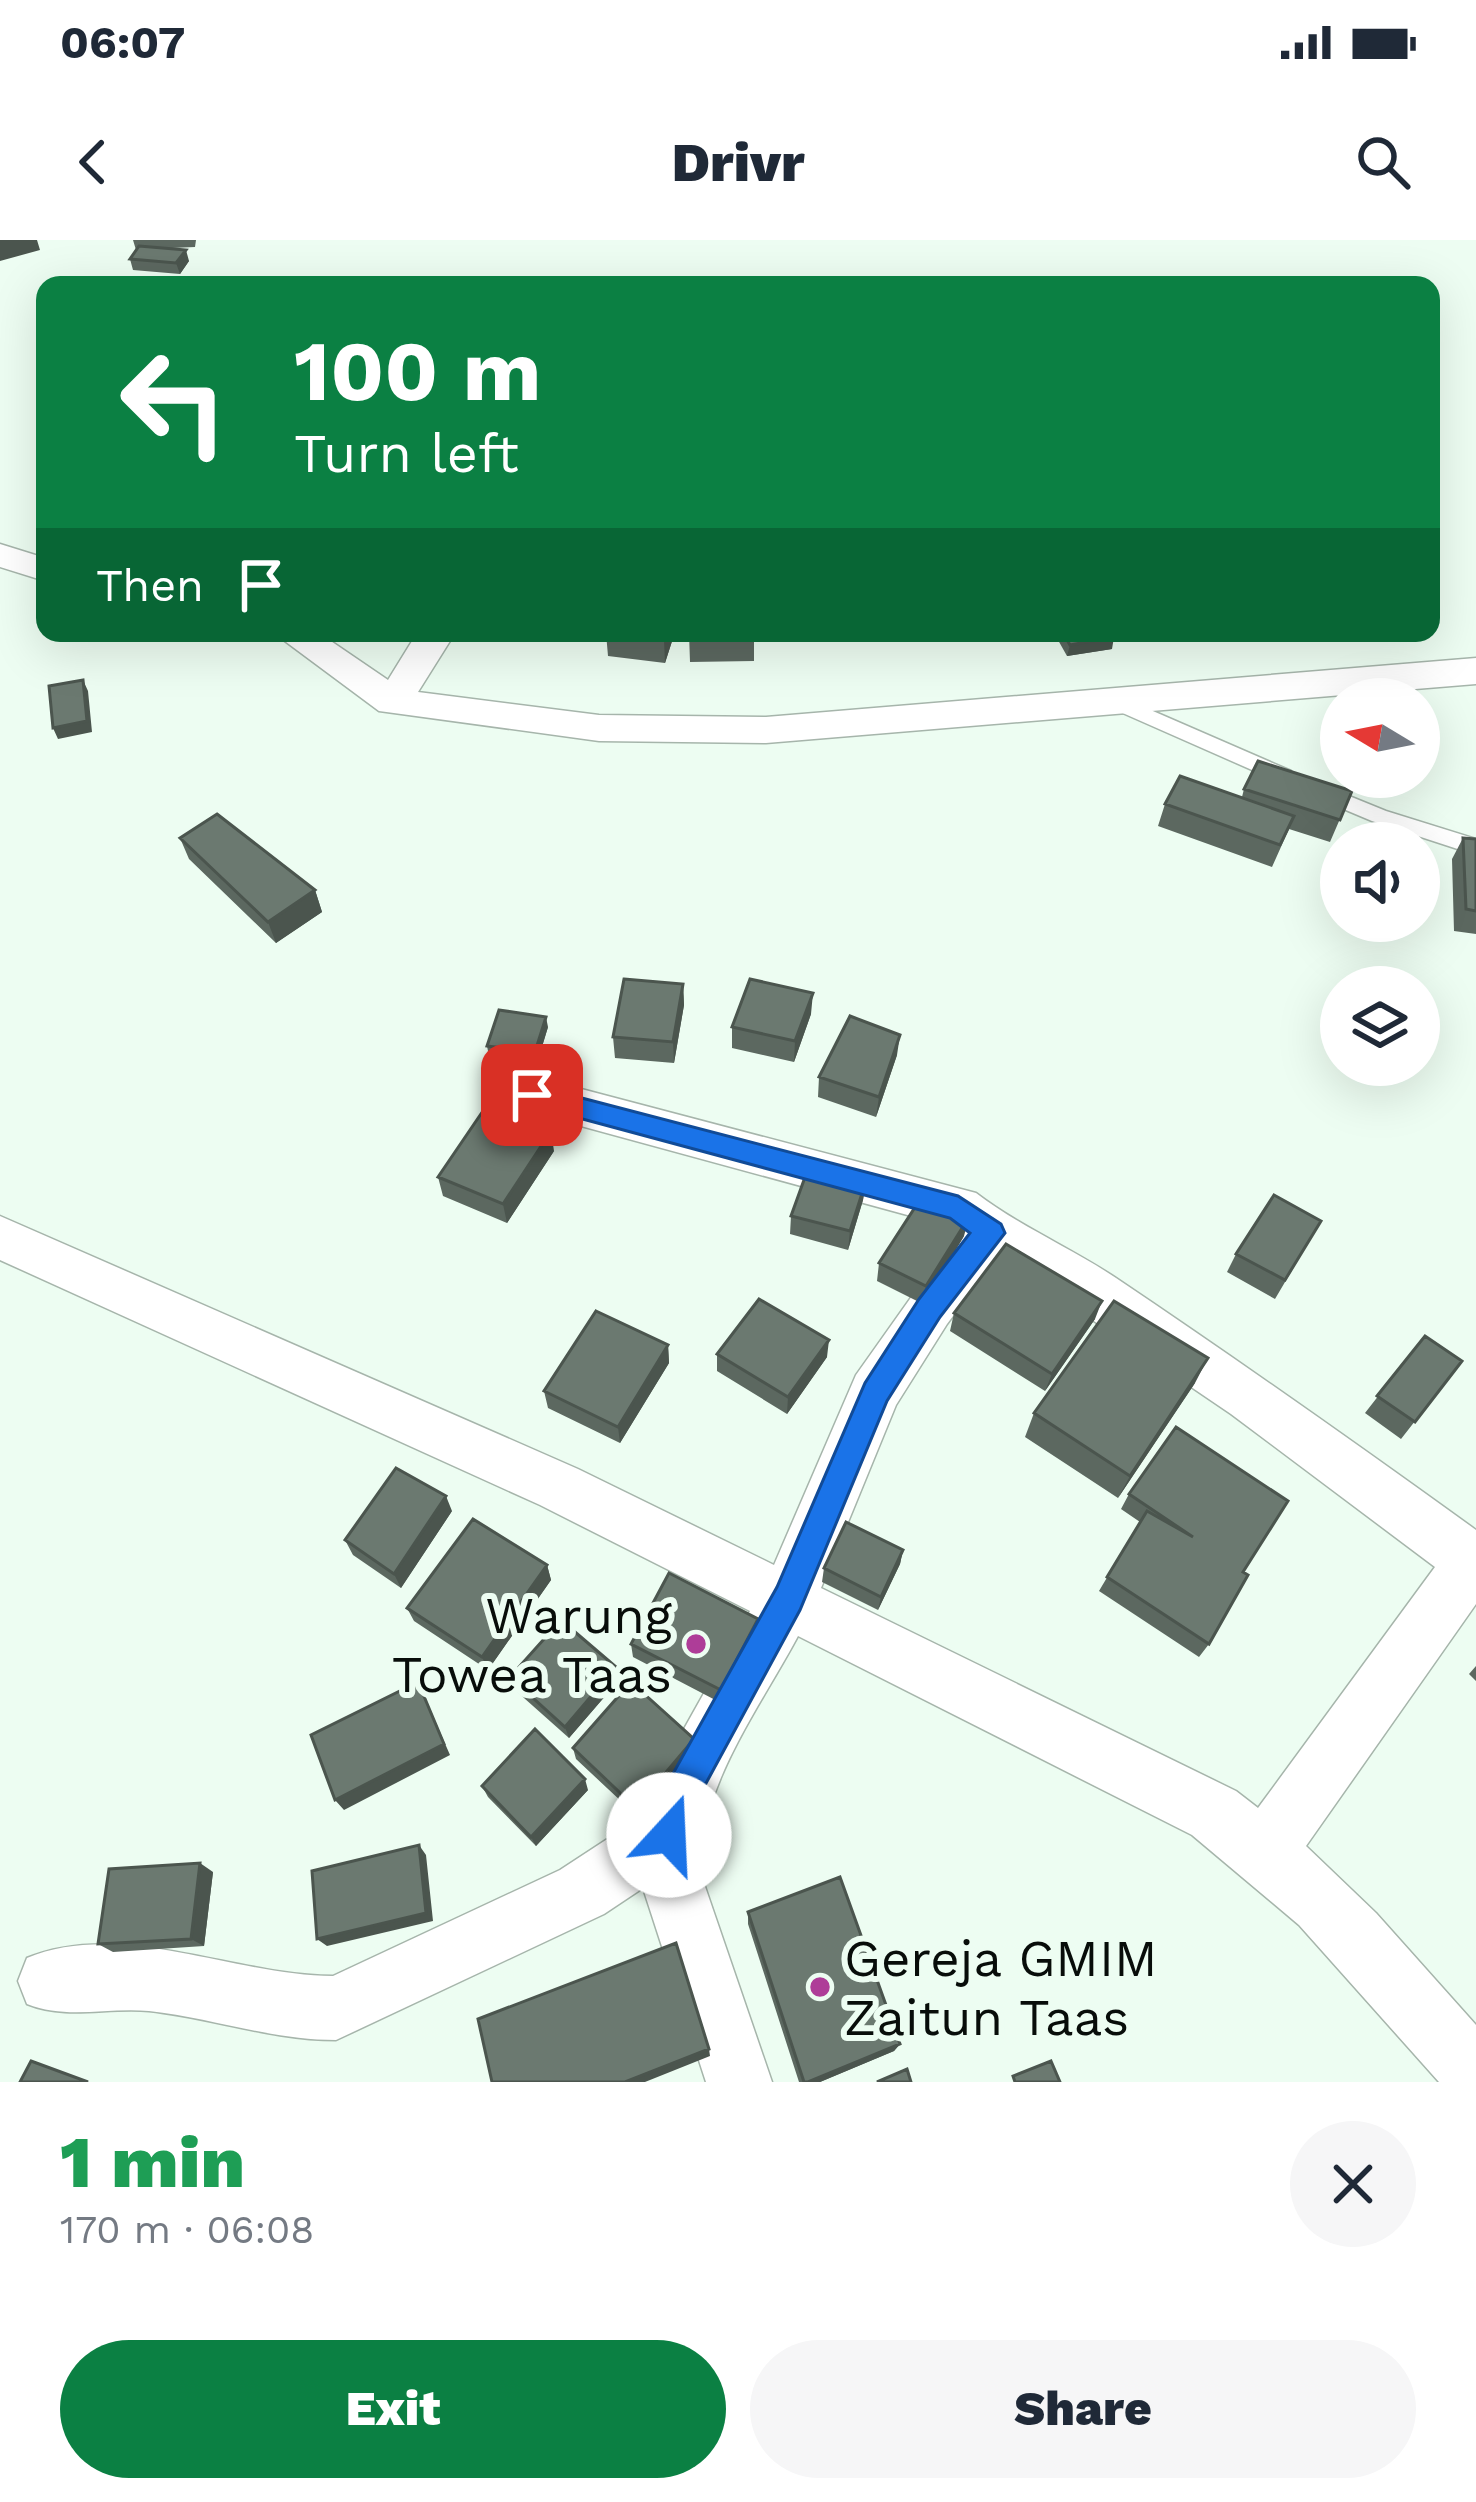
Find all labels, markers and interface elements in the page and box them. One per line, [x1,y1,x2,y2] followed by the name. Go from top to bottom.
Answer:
[60,16,185,69] text: 06:07
[60,129,126,195] icon: back
[1350,129,1416,195] icon: search
[671,131,805,194] text: Drivr
[294,322,541,420] text: 100 m
[96,324,252,480] icon: left
[294,422,519,485] text: Turn left
[228,552,294,618] icon: arrive
[96,559,204,612] text: Then
[1320,678,1440,798] north arrow
[1320,678,1440,1086] map controls
[1320,822,1440,942] button: sound
[1320,966,1440,1086] button: layers
[481,1044,583,1146] pin
[499,1062,565,1128] icon: arrive
[392,1586,673,1704] place label: Warung Towea Taas
[683,1631,709,1657] marker: Warung Towea Taas
[606,1772,732,1898] position arrow
[844,1929,1158,2047] place label: Gereja GMIM Zaitun Taas
[807,1974,833,2000] marker: Gereja GMIM Zaitun Taas
[60,2120,245,2204] text: 1 min
[1290,2121,1416,2247] button: close
[60,2207,314,2252] text: 170 m · 06:08
[60,2340,726,2478] button: Exit
[750,2340,1416,2478] button: Share

